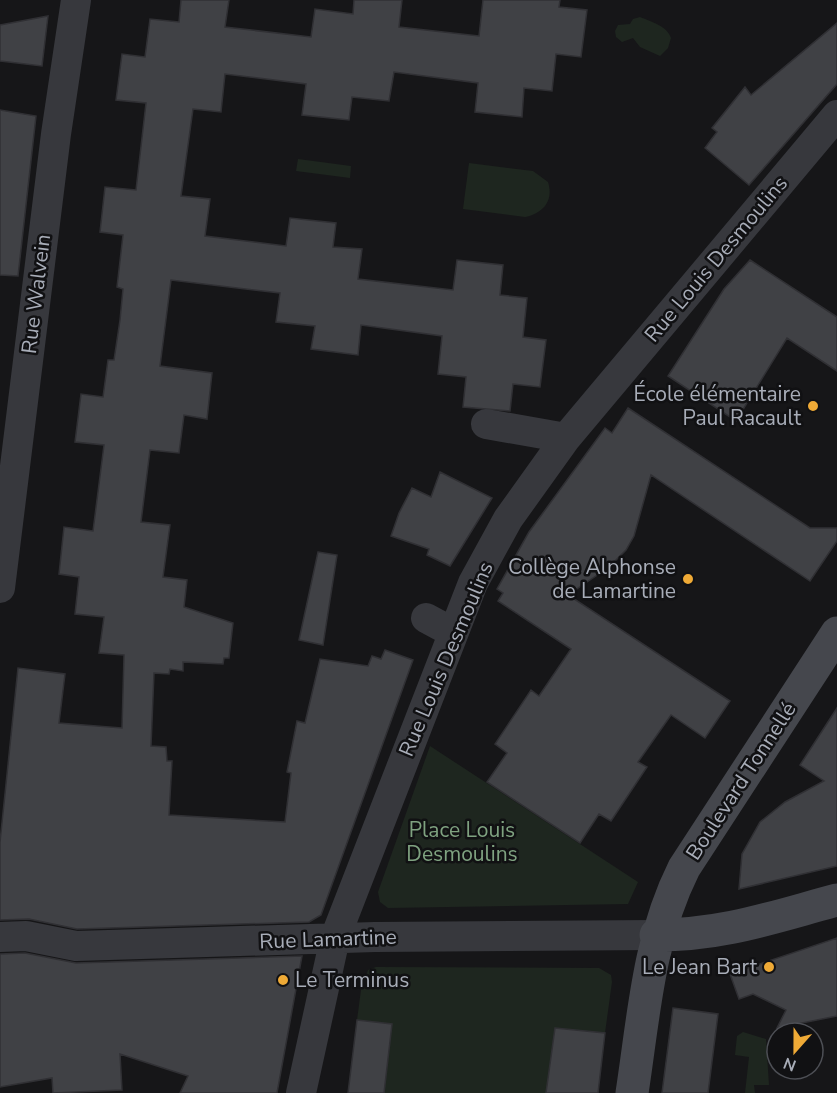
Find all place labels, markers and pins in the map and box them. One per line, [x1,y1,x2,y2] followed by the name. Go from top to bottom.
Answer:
[634,380,802,432] place label: École élémentaire Paul Racault
[806,399,820,413] marker: École élémentaire Paul Racault
[508,553,676,605] place label: Collège Alphonse de Lamartine
[681,572,695,586] marker: Collège Alphonse de Lamartine
[642,953,758,981] place label: Le Jean Bart
[762,960,776,974] marker: Le Jean Bart
[295,966,409,994] place label: Le Terminus
[276,973,290,987] marker: Le Terminus

